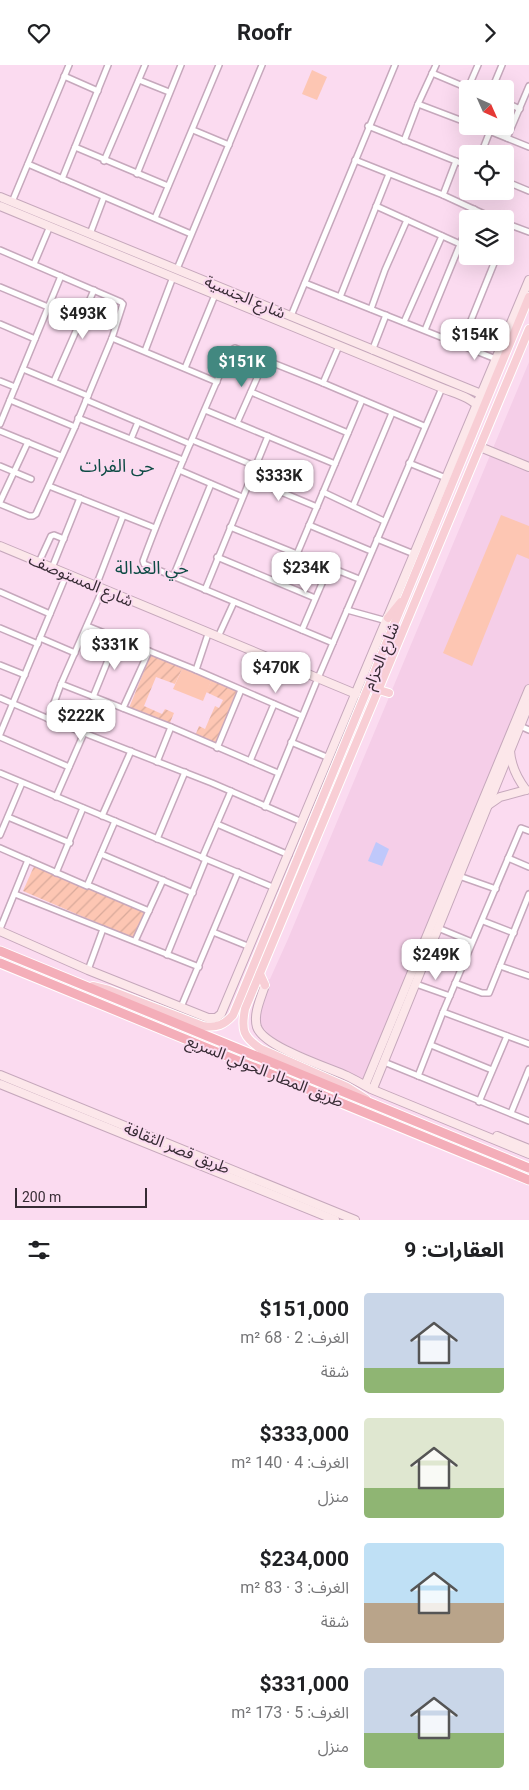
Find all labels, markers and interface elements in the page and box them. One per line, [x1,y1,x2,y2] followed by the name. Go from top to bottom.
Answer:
[25,19,53,47] icon: heart
[476,19,504,47] icon: forward
[237,20,292,45] text: Roofr
[459,80,514,135] north arrow
[459,80,514,265] map controls
[459,145,514,200] button: locate
[459,210,514,265] button: layers
[200,271,288,325] street label: شارع الجنسية
[48,297,118,340] pin: $493K
[60,304,106,323] text: $493K
[440,319,510,361] pin: $154K
[452,325,498,344] text: $154K
[207,345,277,388] pin: $151K
[219,352,265,371] text: $151K
[79,455,155,477] district label: حی الفرات
[244,459,314,502] pin: $333K
[256,466,302,485] text: $333K
[25,549,136,613] street label: شارع المستوصف
[271,551,341,594] pin: $234K
[115,557,189,581] district label: حي العدالة
[283,558,329,577] text: $234K
[359,620,406,694] street label: شارع الحزام
[80,629,150,671] pin: $331K
[92,635,138,654] text: $331K
[241,651,311,694] pin: $470K
[253,658,299,677] text: $470K
[46,699,116,742] pin: $222K
[58,706,104,725] text: $222K
[401,939,471,981] pin: $249K
[413,945,459,964] text: $249K
[183,1031,346,1114] street label: طريق المطار الحولي السريع
[121,1118,233,1179] street label: طريق قصر الثقافة
[15,1185,148,1208] scale bar
[22,1189,61,1205] text: 200 m
[25,1236,53,1264] icon: filters
[404,1238,504,1262] text: العقارات: 9
[259,1297,349,1321] text: $151,000
[404,1313,464,1373] icon: home
[240,1328,349,1347] text: الغرف: 2 · 68 m²
[321,1362,349,1381] text: شقة
[259,1422,349,1446] text: $333,000
[404,1438,464,1498] icon: home
[231,1453,349,1472] text: الغرف: 4 · 140 m²
[318,1487,349,1506] text: منزل
[259,1547,349,1571] text: $234,000
[404,1563,464,1623] icon: home
[240,1578,349,1597] text: الغرف: 3 · 83 m²
[321,1612,349,1631] text: شقة
[259,1672,349,1696] text: $331,000
[404,1688,464,1748] icon: home
[231,1703,349,1722] text: الغرف: 5 · 173 m²
[318,1737,349,1756] text: منزل

